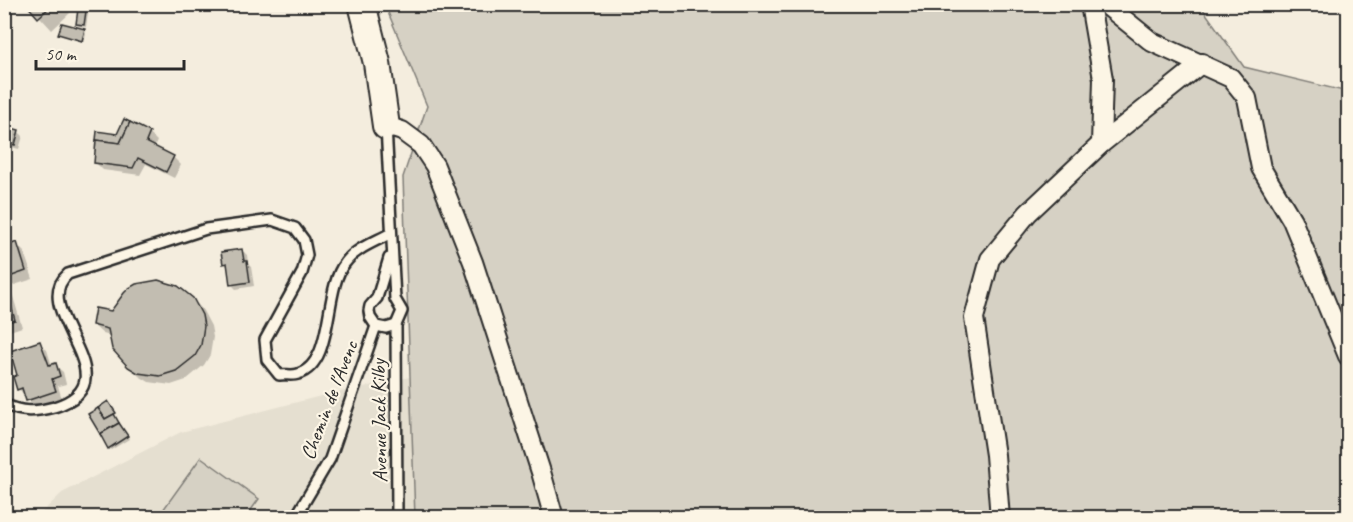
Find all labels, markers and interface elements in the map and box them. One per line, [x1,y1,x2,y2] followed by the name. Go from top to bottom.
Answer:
[36,33,184,71] scale bar
[45,43,78,65] text: 50 m
[294,336,364,463] street label: Chemin de l'Avenc
[365,357,393,483] street label: Avenue Jack Kilby

